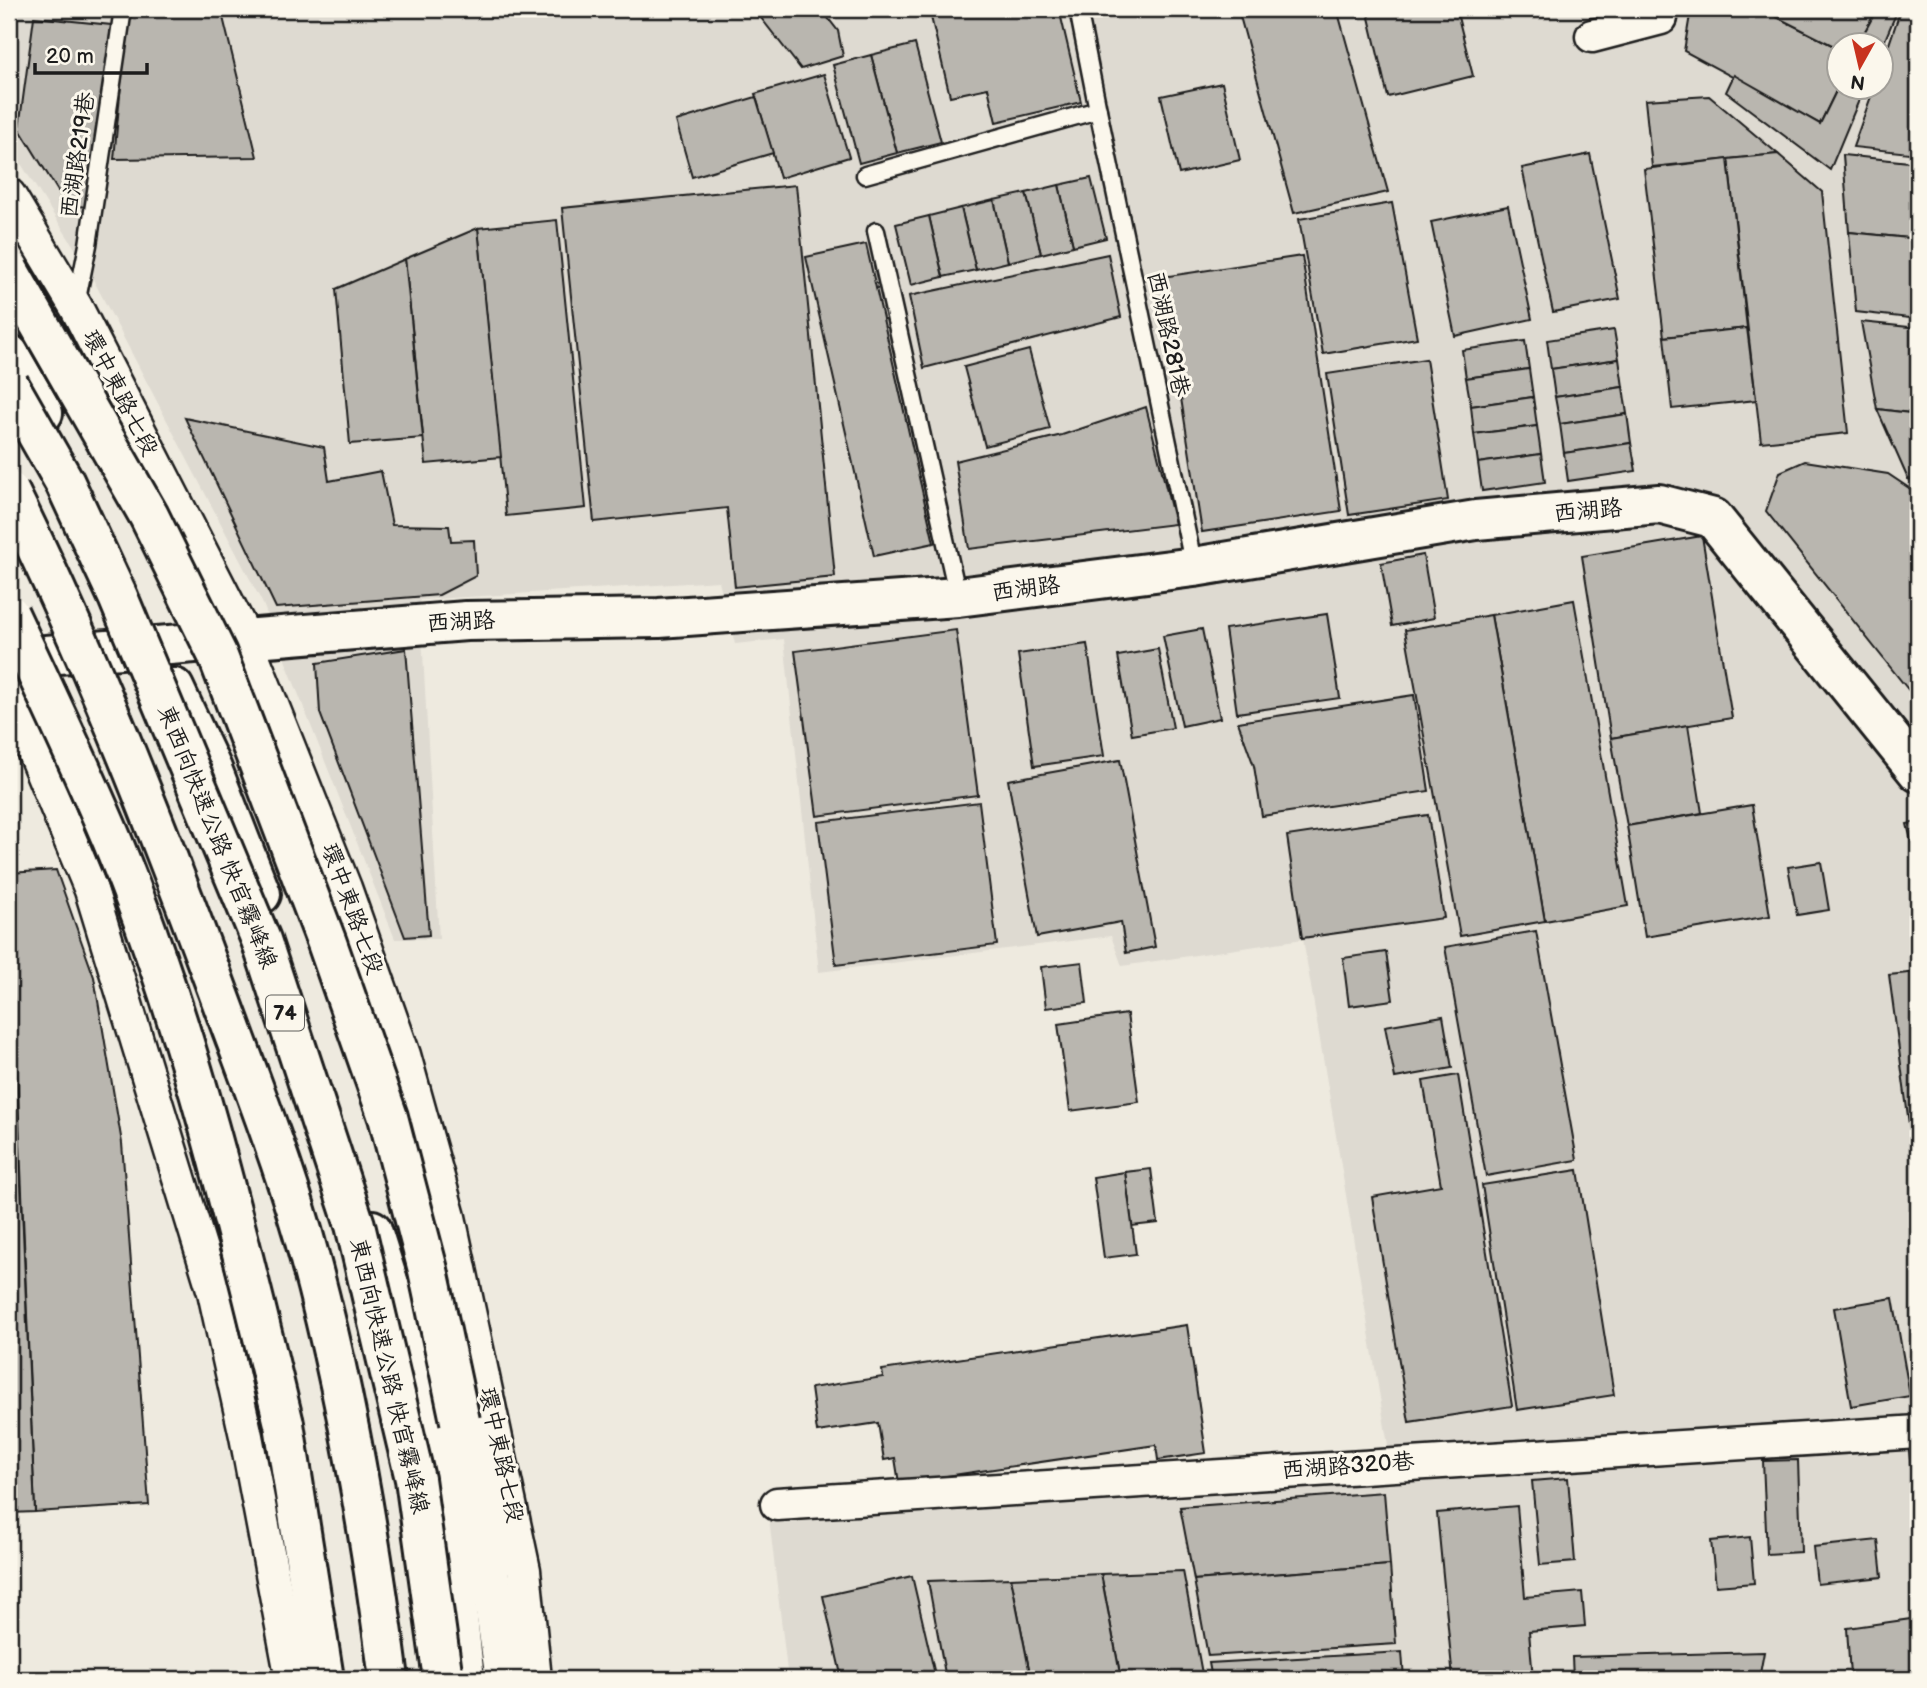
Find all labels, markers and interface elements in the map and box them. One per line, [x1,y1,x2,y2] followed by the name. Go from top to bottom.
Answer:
[35,32,147,76] scale bar
[1826,32,1896,102] north arrow
[46,44,94,69] text: 20 m
[1849,69,1867,94] text: N
[55,89,101,220] street label: 西湖路219巷
[1141,269,1195,400] street label: 西湖路281巷
[76,325,164,461] street label: 環中東路七段
[1552,494,1624,528] street label: 西湖路
[990,571,1062,607] street label: 西湖路
[426,606,496,638] street label: 西湖路
[151,701,283,973] street label: 東西向快速公路 快官霧峰線
[315,839,389,979] street label: 環中東路七段
[266,996,304,1030] road number: 74
[344,1235,434,1517] street label: 東西向快速公路 快官霧峰線
[473,1385,529,1525] street label: 環中東路七段
[1281,1447,1416,1485] street label: 西湖路320巷

